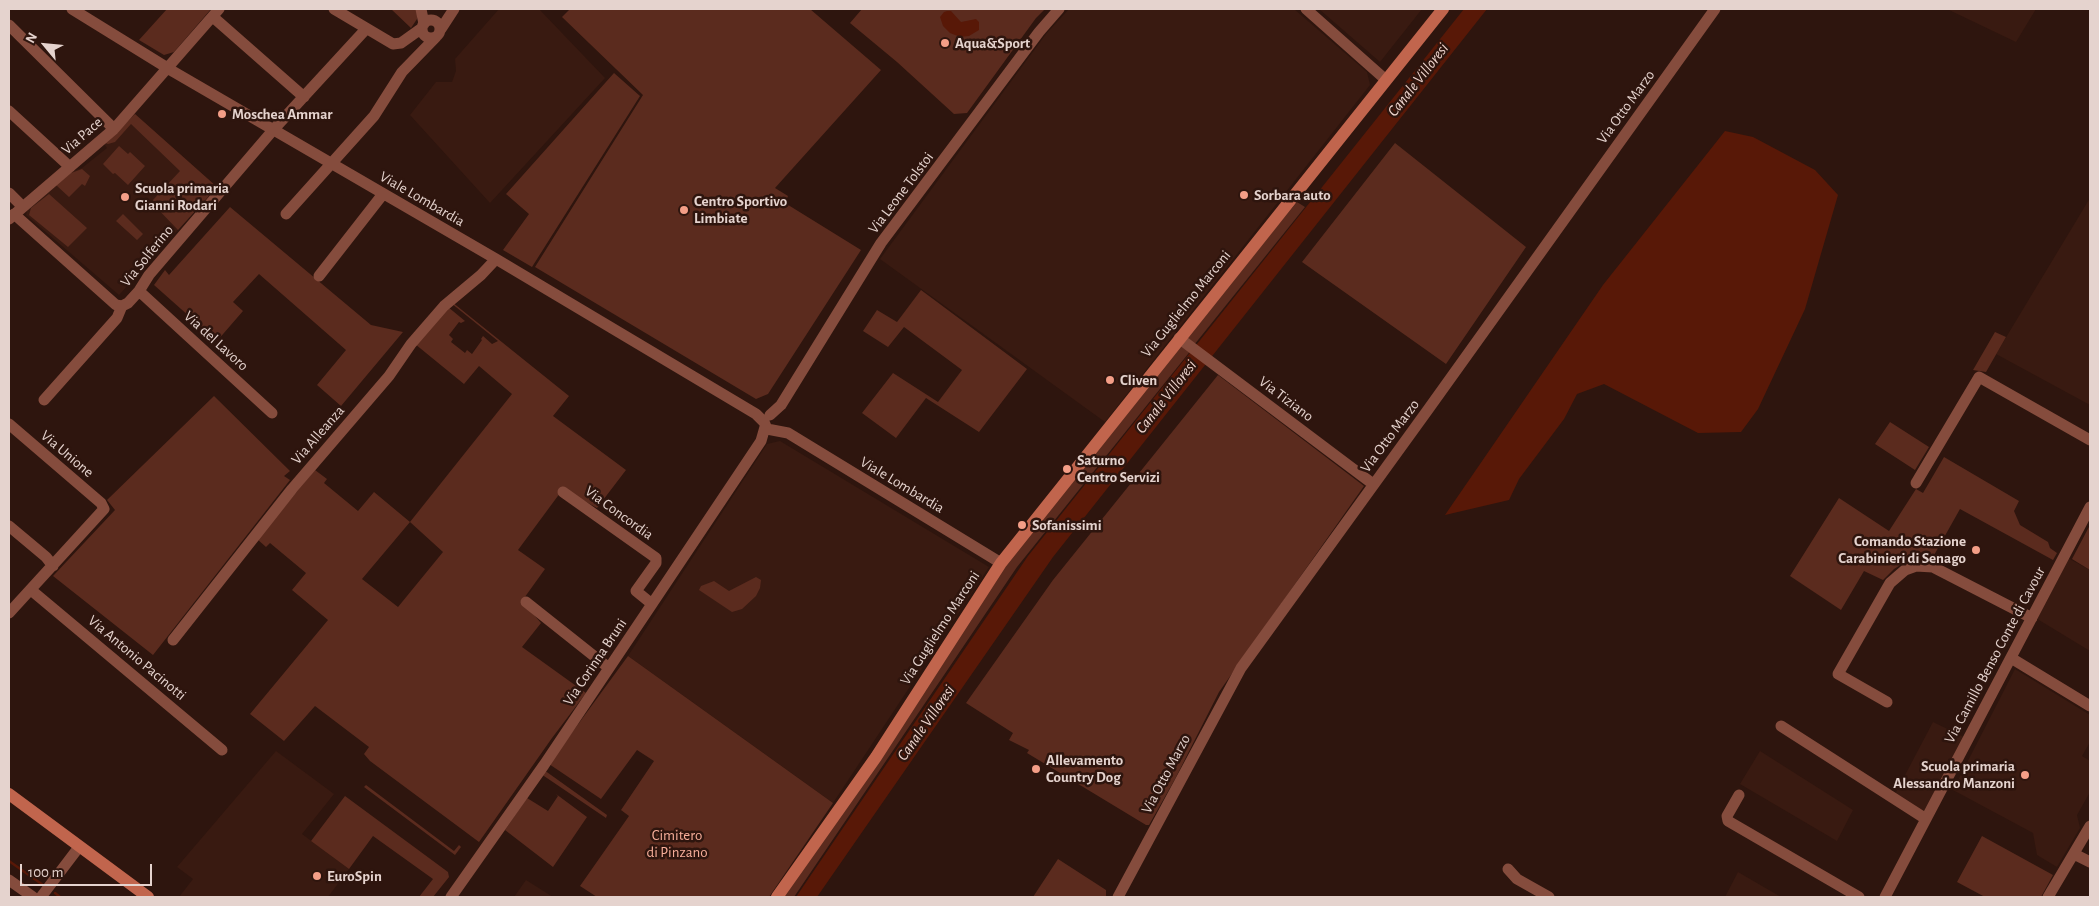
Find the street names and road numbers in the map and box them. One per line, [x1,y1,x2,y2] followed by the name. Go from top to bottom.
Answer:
[1593,67,1659,147] street label: Via Otto Marzo
[58,113,106,159] street label: Via Pace
[865,149,937,237] street label: Via Leone Tolstoi
[376,167,468,231] street label: Viale Lombardia
[117,222,177,290] street label: Via Solferino
[1137,247,1235,361] street label: Via Guglielmo Marconi
[180,307,252,375] street label: Via del Lavoro
[1255,373,1317,425] street label: Via Tiziano
[1357,396,1423,476] street label: Via Otto Marzo
[288,402,348,468] street label: Via Alleanza
[37,427,97,481] street label: Via Unione
[857,453,947,517] street label: Viale Lombardia
[581,482,657,544] street label: Via Concordia
[1941,564,2049,746] street label: Via Camillo Benso Conte di Cavour
[896,567,984,689] street label: Via Guglielmo Marconi
[84,612,190,704] street label: Via Antonio Pacinotti
[559,615,631,709] street label: Via Corinna Bruni
[1138,731,1194,817] street label: Via Otto Marzo

